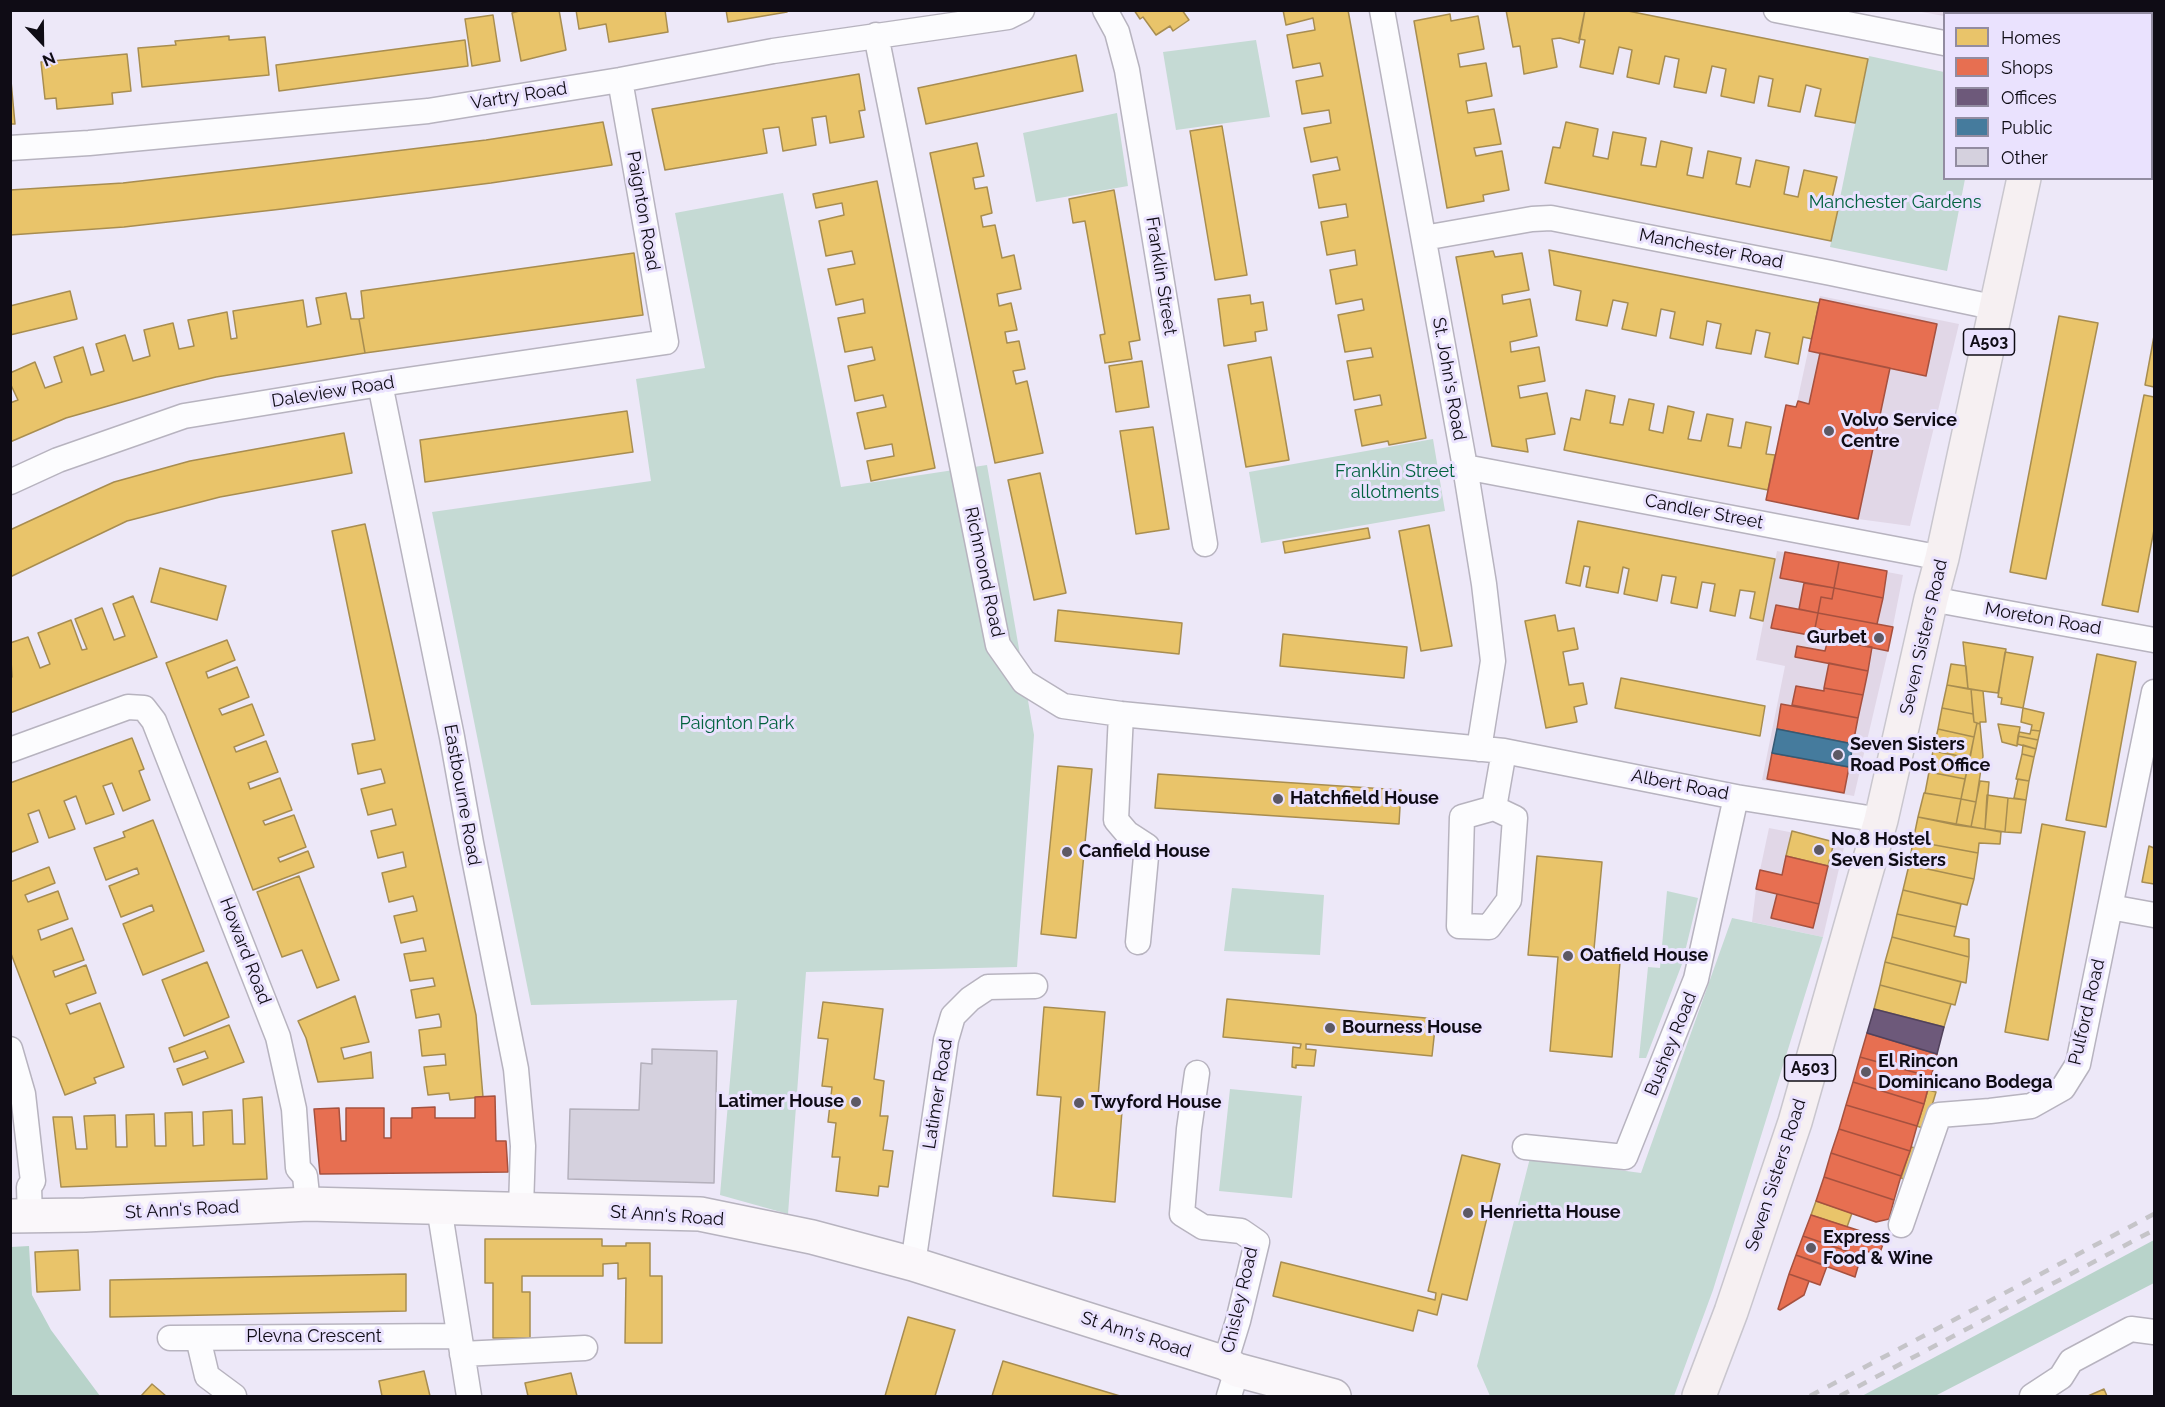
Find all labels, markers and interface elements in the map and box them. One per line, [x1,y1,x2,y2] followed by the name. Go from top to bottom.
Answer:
[12,12,72,72] north arrow
[1943,12,2153,180] legend
[2001,27,2061,48] text: Homes
[40,48,58,70] text: N
[2001,57,2053,78] text: Shops
[469,78,569,114] street label: Vartry Road
[2001,87,2057,108] text: Offices
[2001,117,2053,138] text: Public
[2001,147,2048,168] text: Other
[622,149,664,273] street label: Paignton Road
[1809,192,1981,214] park label: Manchester Gardens
[1141,215,1181,337] street label: Franklin Street
[1637,224,1785,274] street label: Manchester Road
[1428,316,1470,442] street label: St. John's Road
[1964,329,2014,355] road number: A503
[270,372,396,412] street label: Daleview Road
[1841,410,1957,452] place label: Volvo Service Centre
[1822,424,1836,438] marker: Volvo Service Centre
[1335,461,1455,504] park label: Franklin Street allotments
[1643,490,1765,534] street label: Candler Street
[960,505,1008,639] street label: Richmond Road
[1896,557,1952,717] street label: Seven Sisters Road
[1983,598,2103,640] street label: Moreton Road
[1807,627,1867,649] place label: Gurbet
[1872,631,1886,645] marker: Gurbet
[680,713,794,735] park label: Paignton Park
[439,723,485,867] street label: Eastbourne Road
[1850,734,1990,777] place label: Seven Sisters Road Post Office
[1831,748,1845,762] marker: Seven Sisters Road Post Office
[1629,765,1731,805] street label: Albert Road
[1290,788,1439,810] place label: Hatchfield House
[1271,792,1285,806] marker: Hatchfield House
[1831,829,1946,872] place label: No.8 Hostel Seven Sisters
[1079,841,1210,863] place label: Canfield House
[1812,843,1826,857] marker: No.8 Hostel Seven Sisters
[1060,845,1074,859] marker: Canfield House
[215,894,275,1008] street label: Howard Road
[1580,945,1708,967] place label: Oatfield House
[1561,949,1575,963] marker: Oatfield House
[2064,957,2110,1067] street label: Pulford Road
[1640,989,1702,1099] street label: Bushey Road
[1342,1017,1482,1039] place label: Bourness House
[1323,1021,1337,1035] marker: Bourness House
[919,1037,957,1151] street label: Latimer Road
[1878,1051,2052,1094] place label: El Rincon Dominicano Bodega
[1784,1055,1836,1081] road number: A503
[1859,1065,1873,1079] marker: El Rincon Dominicano Bodega
[718,1091,844,1113] place label: Latimer House
[1091,1092,1221,1114] place label: Twyford House
[849,1095,863,1109] marker: Latimer House
[1072,1096,1086,1110] marker: Twyford House
[1741,1096,1811,1254] street label: Seven Sisters Road
[124,1196,240,1224] street label: St Ann's Road
[609,1201,725,1231] street label: St Ann's Road
[1480,1202,1621,1224] place label: Henrietta House
[1461,1206,1475,1220] marker: Henrietta House
[1823,1227,1933,1270] place label: Express Food & Wine
[1804,1241,1818,1255] marker: Express Food & Wine
[1217,1245,1263,1355] street label: Chisley Road
[1078,1307,1194,1363] street label: St Ann's Road
[246,1326,382,1348] street label: Plevna Crescent

